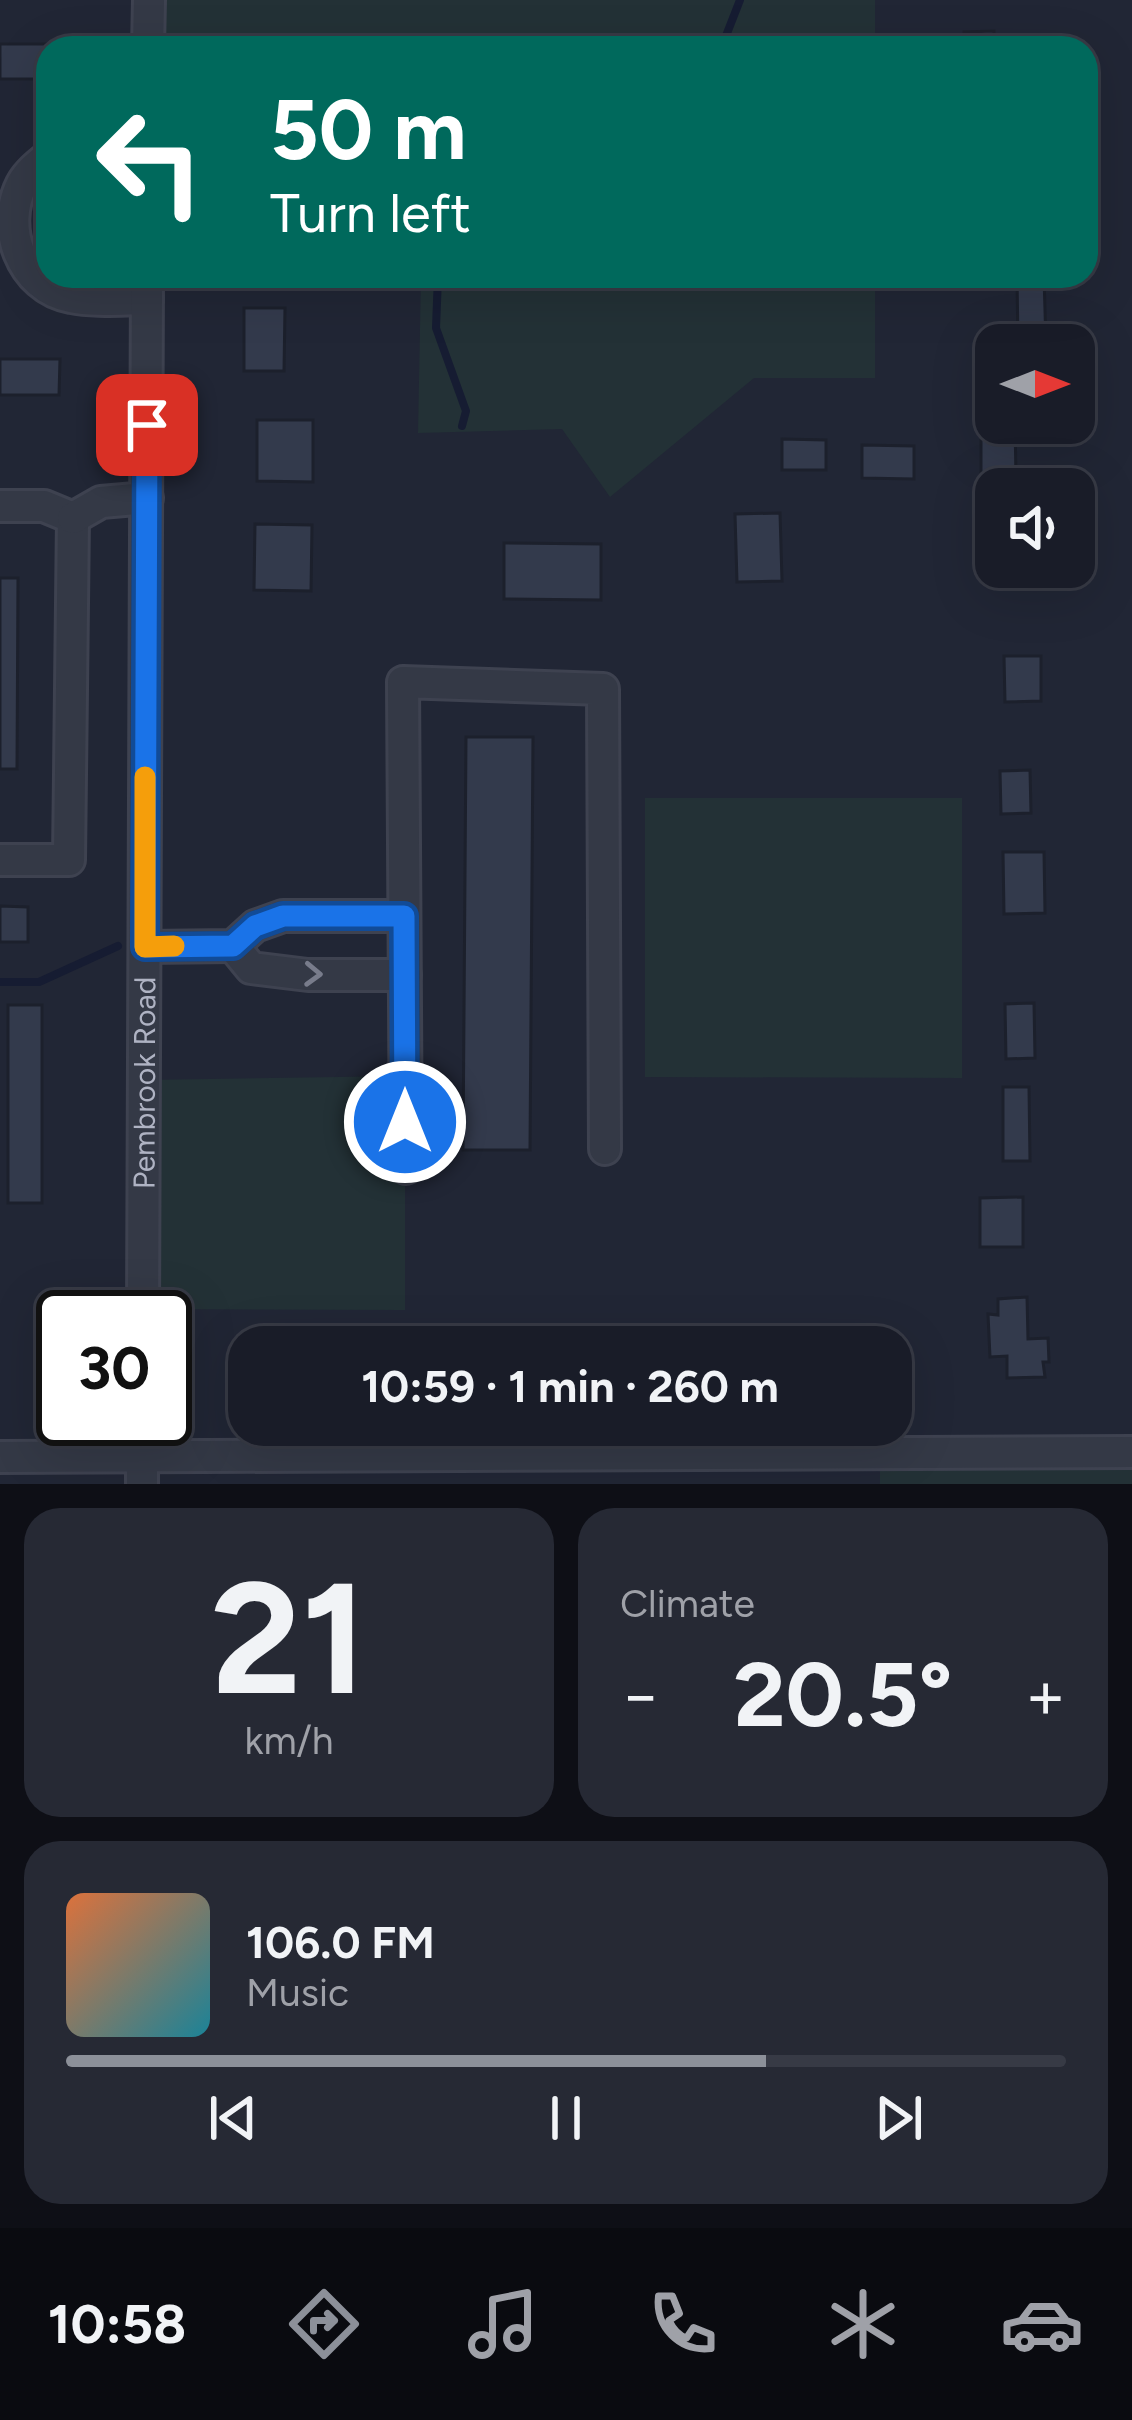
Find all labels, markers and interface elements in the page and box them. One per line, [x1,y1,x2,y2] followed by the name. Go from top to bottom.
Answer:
[270,79,466,180] text: 50 m
[72,84,228,240] icon: left
[270,181,471,246] text: Turn left
[975,324,1095,444] north arrow
[975,324,1095,588] map controls
[96,374,198,476] pin
[114,392,180,458] icon: arrive
[975,468,1095,588] button: sound
[304,961,323,987] one-way arrow
[125,977,163,1189] street label: Pembrook Road
[342,1059,468,1185] position arrow
[36,1290,192,1446] speed limit sign: 30
[361,1359,779,1413] text: 10:59 · 1 min · 260 m
[211,1545,367,1732] text: 21
[620,1580,755,1627] text: Climate
[733,1640,953,1749] text: 20.5°
[620,1655,661,1735] text: −
[1025,1655,1066,1735] text: +
[244,1717,334,1764] text: km/h
[246,1915,435,1969] text: 106.0 FM
[246,1969,349,2016] text: Music
[200,2085,266,2151] icon: previous
[533,2085,599,2151] icon: pause
[866,2085,932,2151] icon: next
[282,2282,366,2366] icon: directions
[461,2282,545,2366] icon: music
[641,2282,725,2366] icon: phone
[821,2282,905,2366] icon: climate
[1000,2282,1084,2366] icon: car
[48,2292,186,2357] text: 10:58

